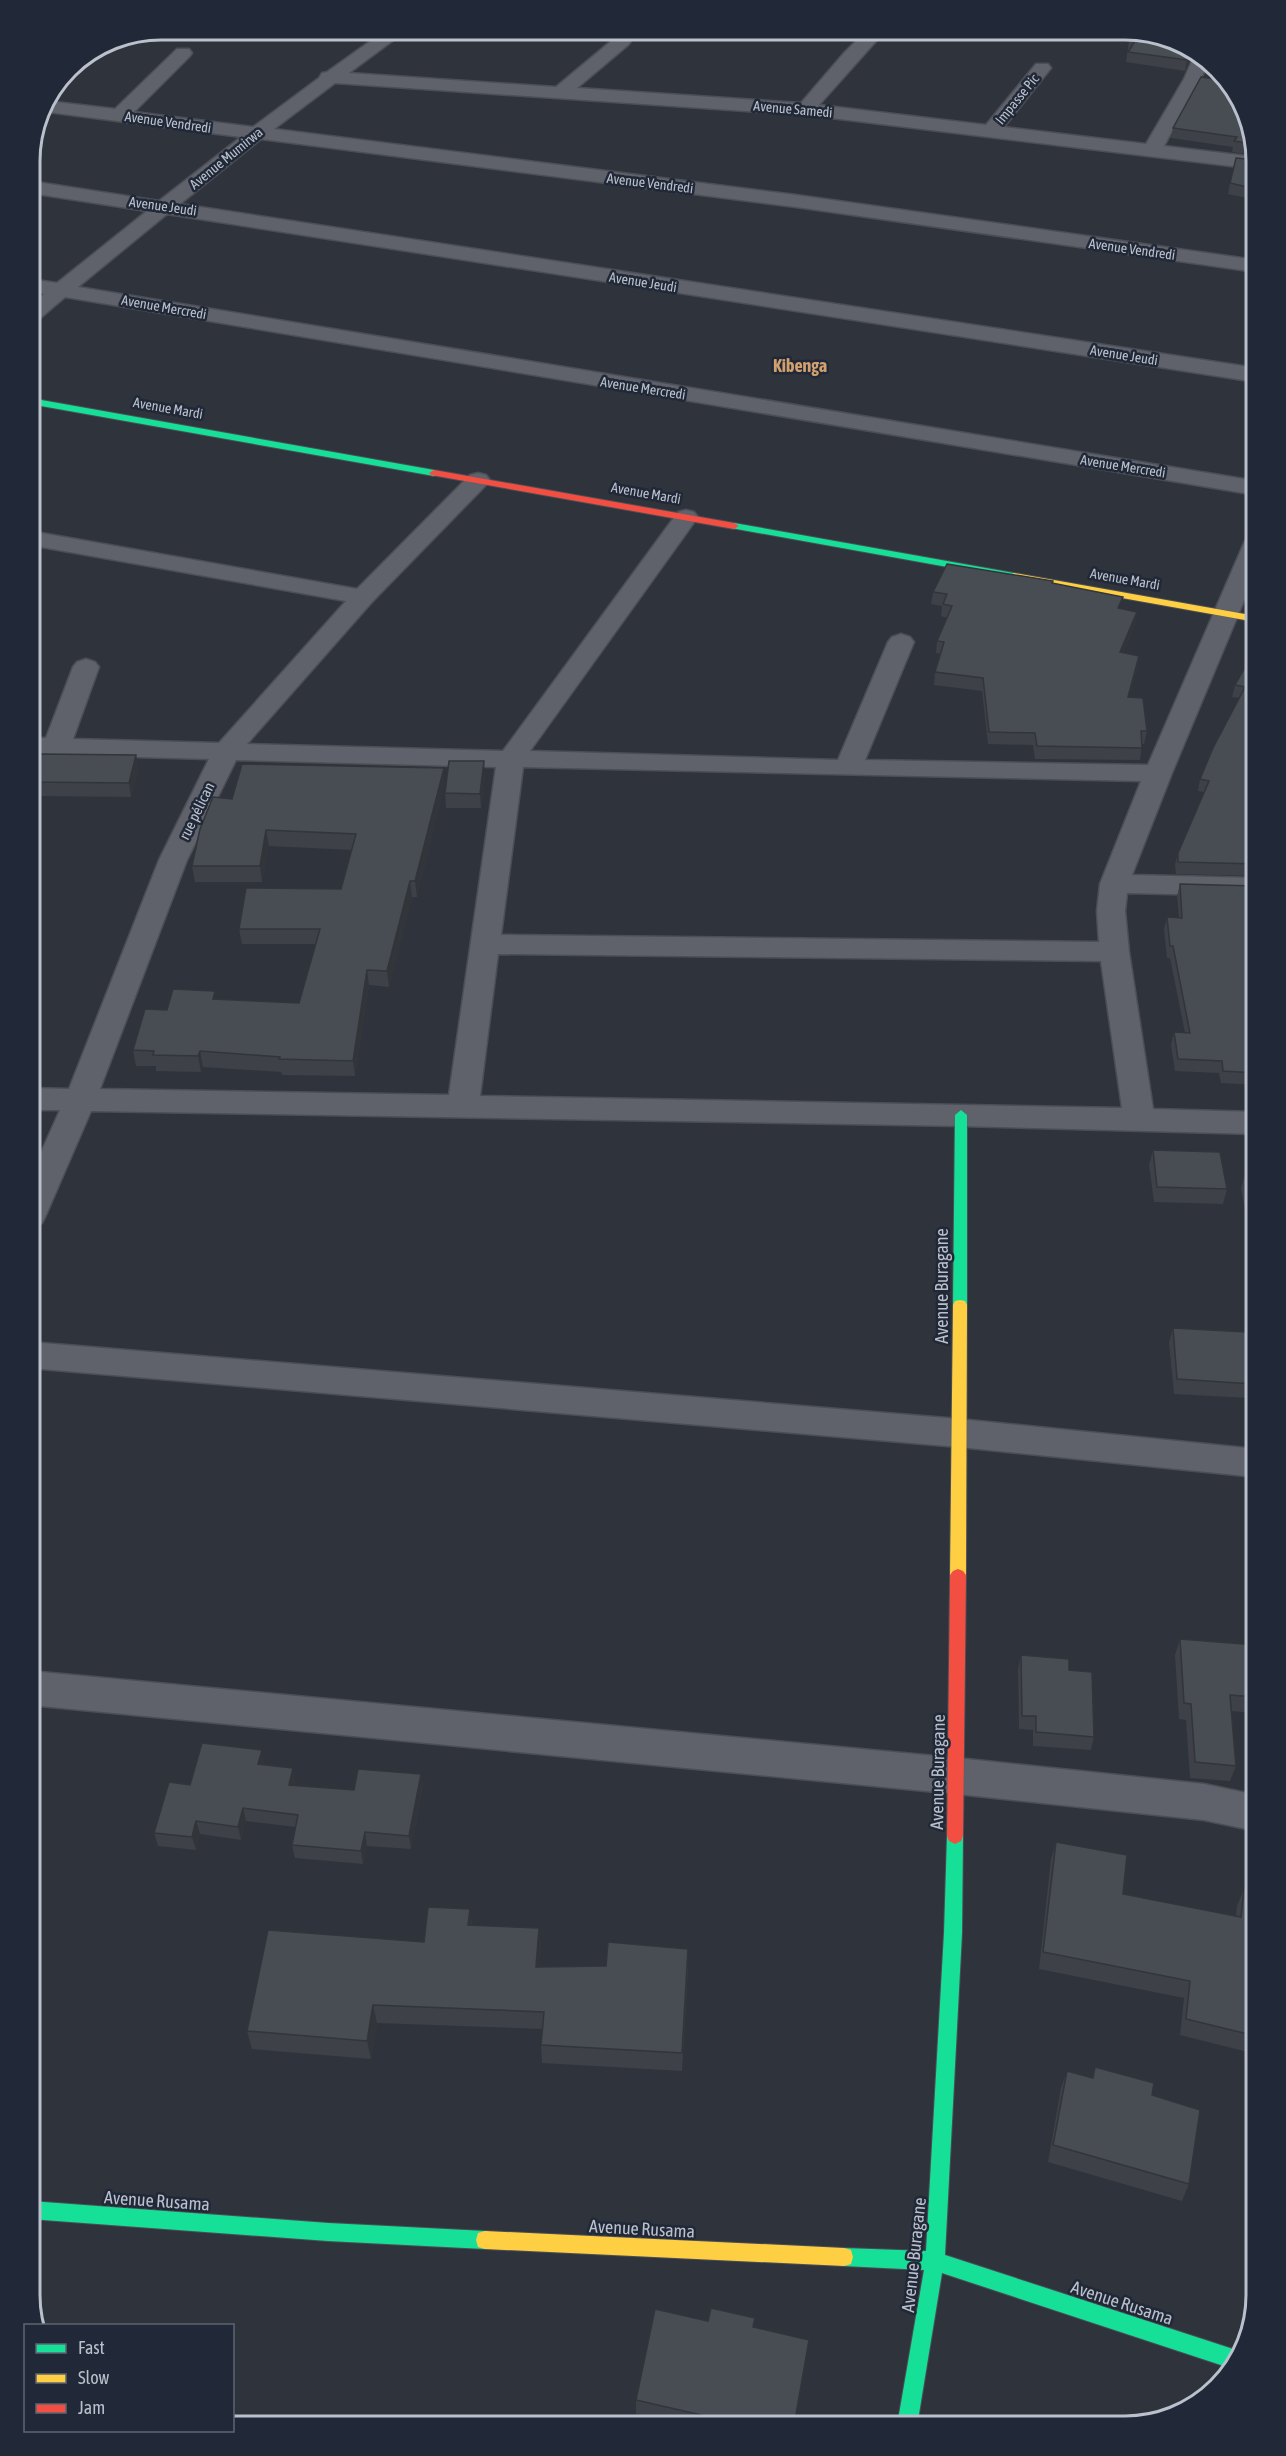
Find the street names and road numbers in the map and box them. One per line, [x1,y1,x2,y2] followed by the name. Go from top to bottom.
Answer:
[992,70,1043,127] street label: Impasse Pic
[753,98,833,120] street label: Avenue Samedi
[124,108,212,136] street label: Avenue Vendredi
[186,124,266,192] street label: Avenue Mumirwa
[606,170,694,196] street label: Avenue Vendredi
[128,193,198,219] street label: Avenue Jeudi
[1088,235,1176,263] street label: Avenue Vendredi
[608,269,678,295] street label: Avenue Jeudi
[120,292,208,322] street label: Avenue Mercredi
[1089,342,1159,368] street label: Avenue Jeudi
[599,373,687,403] street label: Avenue Mercredi
[132,394,204,422] street label: Avenue Mardi
[1079,451,1167,481] street label: Avenue Mercredi
[610,479,682,507] street label: Avenue Mardi
[1089,565,1161,593] street label: Avenue Mardi
[175,779,218,842] street label: rue pélican
[931,1228,952,1344] street label: Avenue Buragane
[926,1714,949,1830] street label: Avenue Buragane
[103,2186,211,2215] street label: Avenue Rusama
[897,2196,930,2313] street label: Avenue Buragane
[589,2215,696,2242] street label: Avenue Rusama
[1068,2276,1176,2329] street label: Avenue Rusama

